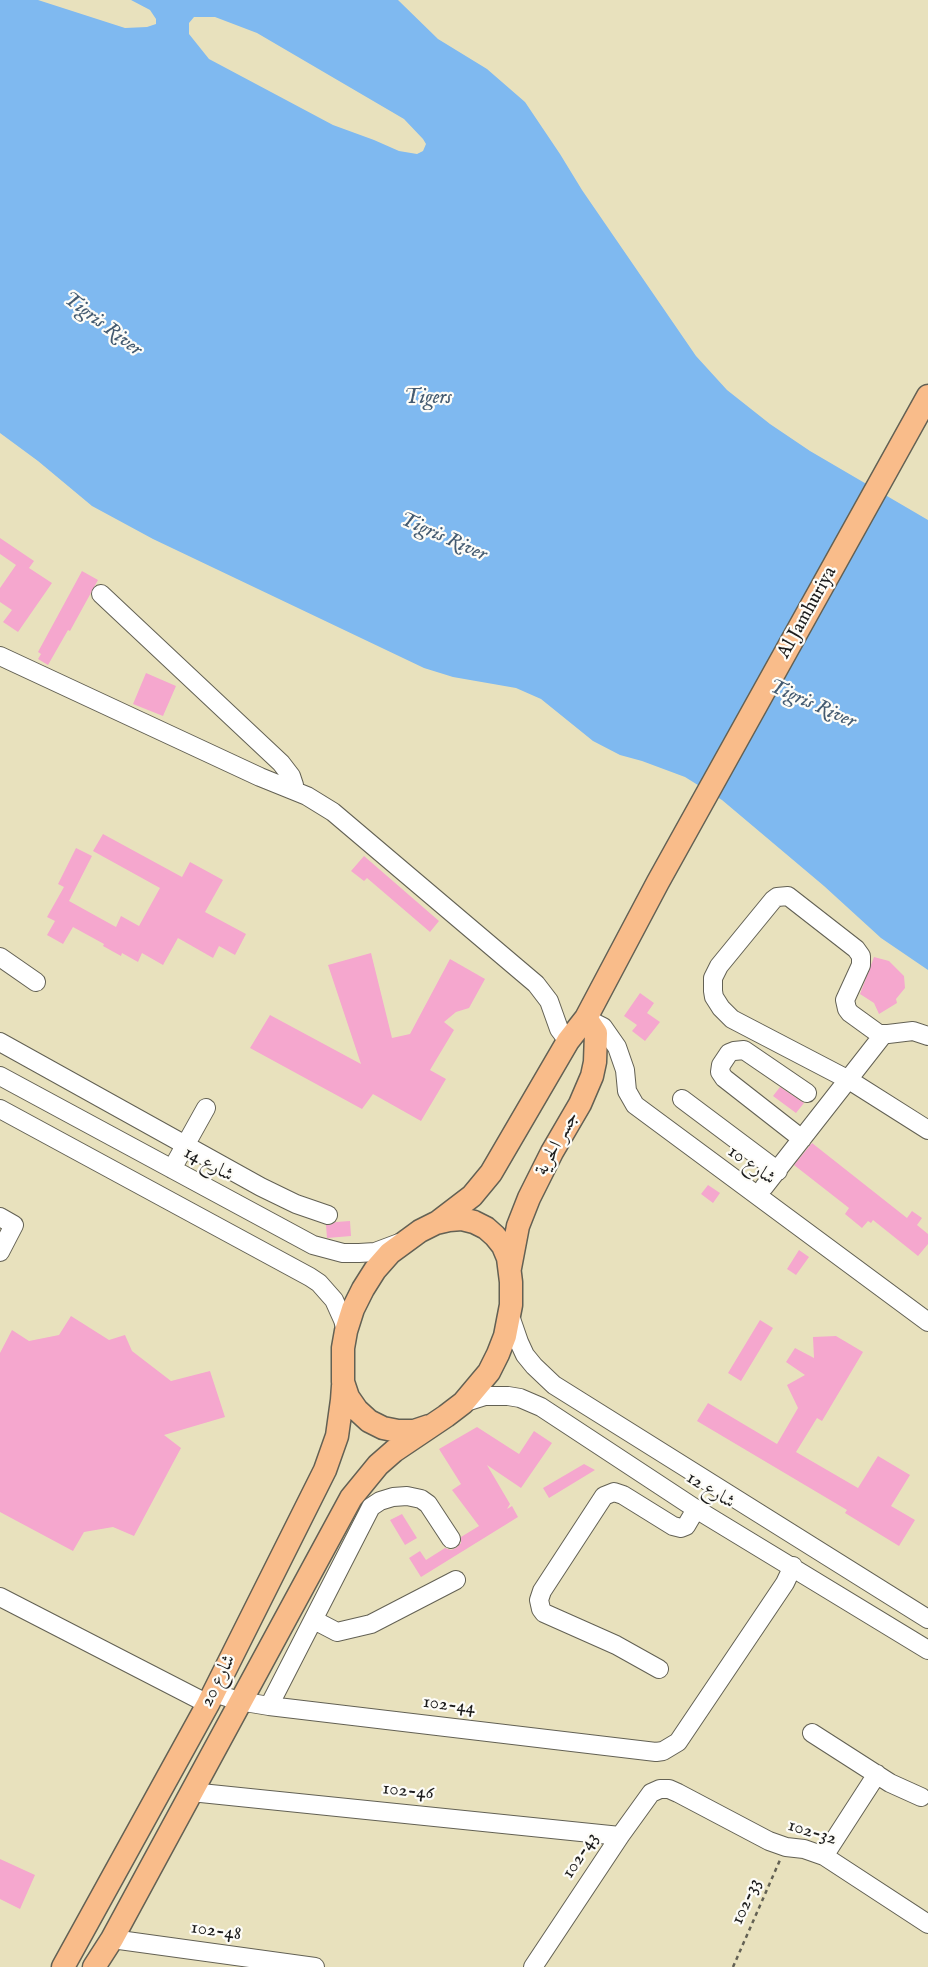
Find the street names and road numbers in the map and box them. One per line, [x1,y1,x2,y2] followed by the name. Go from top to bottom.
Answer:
[773,563,843,663] street label: Al Jamhuriya
[531,1108,585,1180] street label: جسر الحرية
[723,1141,779,1191] street label: شارع 10
[179,1142,237,1188] street label: شارع 14
[681,1467,739,1515] street label: شارع 12
[196,1651,242,1711] street label: شارع 20
[421,1691,477,1721] street label: 102-44
[381,1778,435,1806] street label: 102-46
[785,1815,839,1851] street label: 102-32
[558,1829,604,1883] street label: 102-43
[727,1875,767,1929] street label: 102-33
[189,1917,243,1947] street label: 102-48

